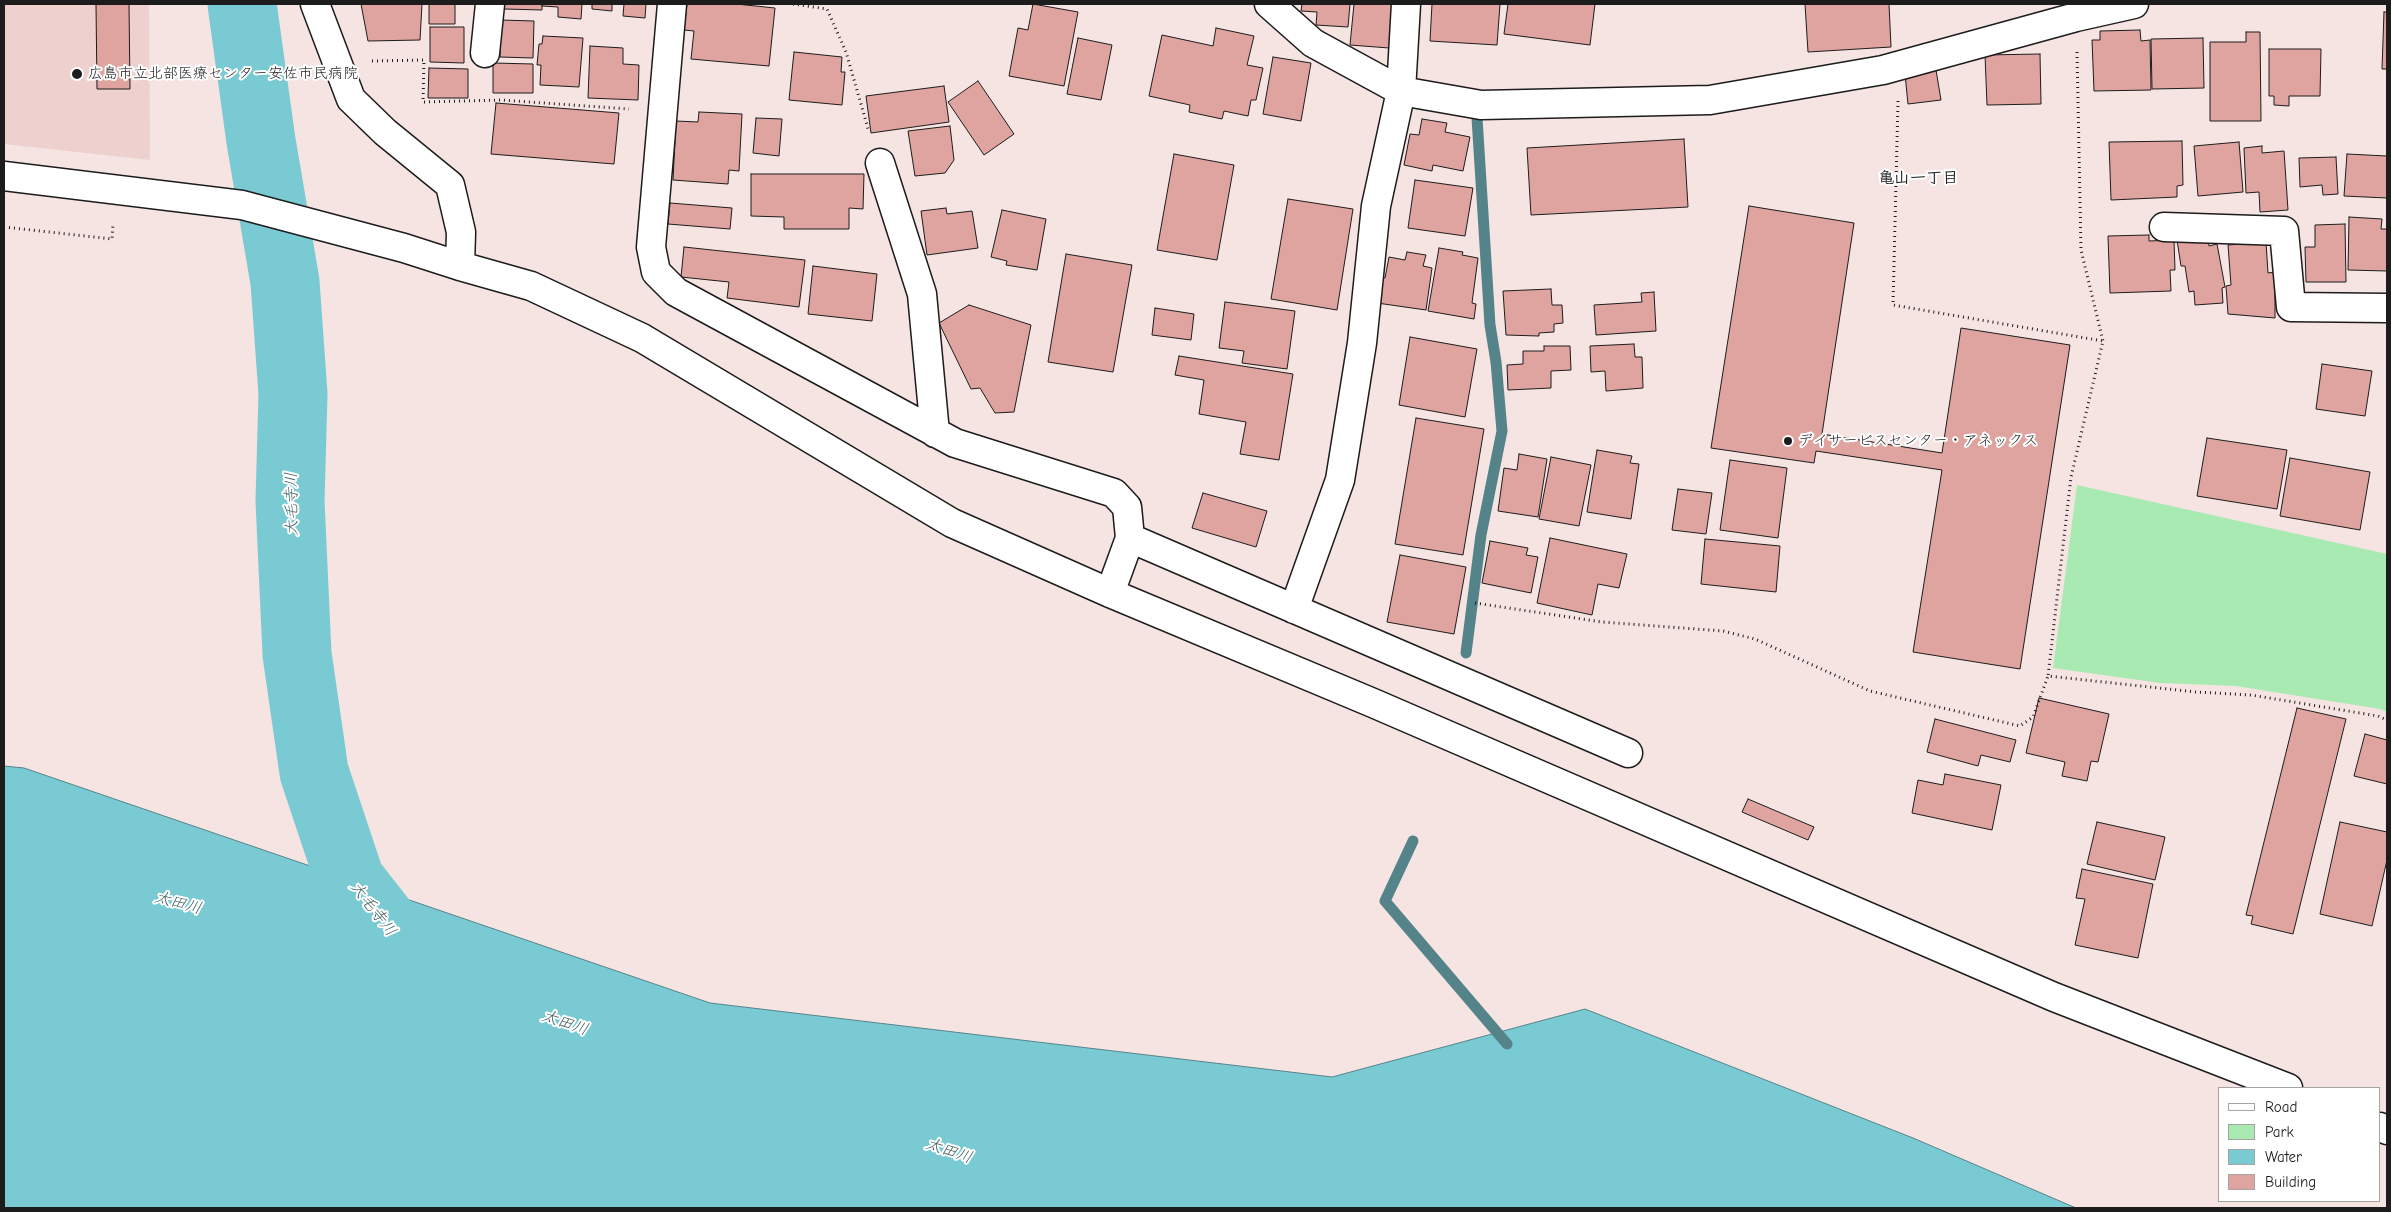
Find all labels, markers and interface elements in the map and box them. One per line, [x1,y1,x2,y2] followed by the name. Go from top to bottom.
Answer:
[88,65,358,83] place label: 広島市立北部医療センター安佐市民病院
[70,67,84,81] marker: 広島市立北部医療センター安佐市民病院
[1878,168,1958,188] district label: 亀山一丁目
[1798,432,2038,450] place label: デイサービスセンター・アネックス
[1782,435,1794,447] marker: デイサービスセンター・アネックス
[282,472,302,536] water label: 大毛寺川
[346,878,400,940] water label: 大毛寺川
[152,888,204,918] water label: 太田川
[539,1006,591,1040] water label: 太田川
[2218,1087,2381,1202] legend
[2265,1098,2297,1116] text: Road
[2265,1123,2294,1141] text: Park
[923,1134,975,1168] water label: 太田川
[2265,1148,2302,1166] text: Water
[2265,1173,2316,1191] text: Building

